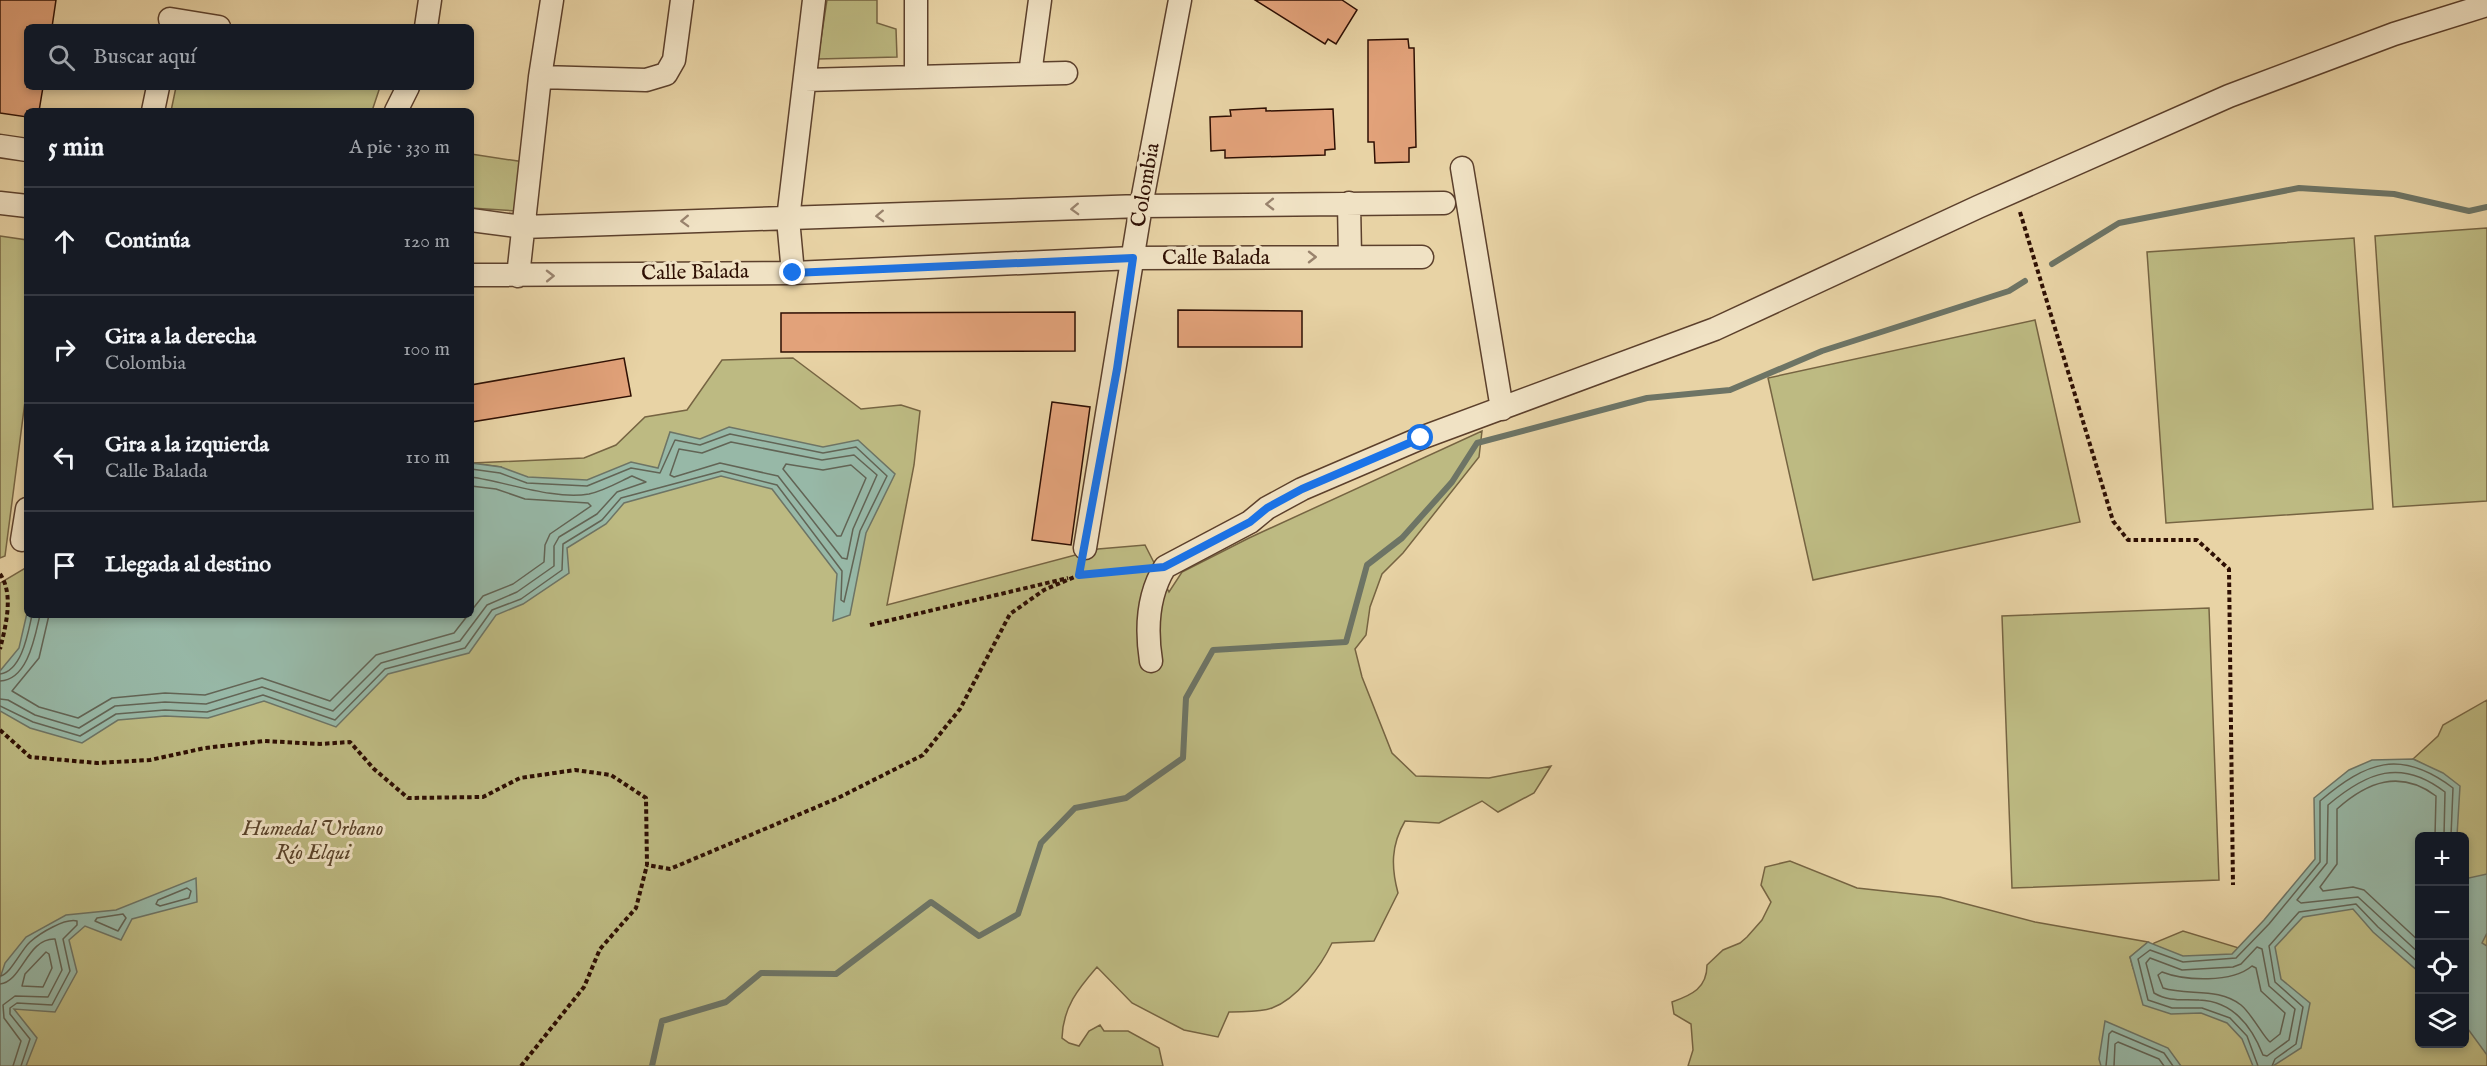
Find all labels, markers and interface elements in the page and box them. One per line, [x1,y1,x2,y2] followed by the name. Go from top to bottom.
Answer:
[24,24,474,90] search box
[45,41,78,74] icon: search
[93,43,196,71] text: Buscar aquí
[48,131,104,164] text: 5 min
[349,135,450,160] text: A pie · 330 m
[1125,140,1167,229] street label: Colombia
[1265,198,1274,210] one-way arrow
[1070,202,1079,215] one-way arrow
[875,209,884,222] one-way arrow
[681,215,690,228] one-way arrow
[48,225,81,258] icon: ahead
[105,227,190,255] text: Continúa
[404,229,450,254] text: 120 m
[1162,245,1271,272] street label: Calle Balada
[1308,251,1317,263] one-way arrow
[641,259,750,287] street label: Calle Balada
[779,259,805,285] route end
[546,269,555,282] one-way arrow
[105,323,256,351] text: Gira a la derecha
[48,333,81,366] icon: right
[403,337,450,362] text: 100 m
[105,351,186,376] text: Colombia
[1407,424,1433,450] route start
[105,431,269,459] text: Gira a la izquierda
[48,441,81,474] icon: left
[406,445,450,470] text: 110 m
[105,459,208,484] text: Calle Balada
[48,549,81,582] icon: arrive
[105,551,271,579] text: Llegada al destino
[242,816,383,867] park label: Humedal Urbano Río Elqui
[2415,832,2469,1048] map controls
[2415,832,2469,886] button: +
[2415,886,2469,940] button: −
[2415,940,2469,994] button: locate
[2415,994,2469,1048] button: layers

